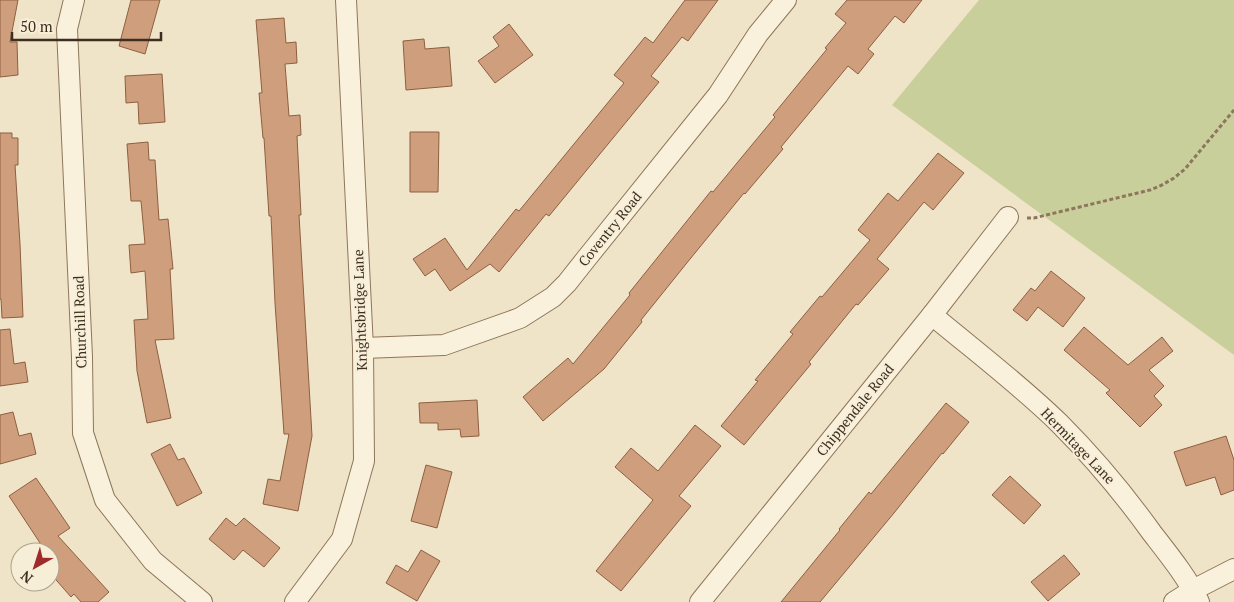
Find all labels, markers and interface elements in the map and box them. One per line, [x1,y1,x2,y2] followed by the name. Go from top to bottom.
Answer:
[12,10,161,42] scale bar
[20,16,53,36] text: 50 m
[574,187,646,270] street label: Coventry Road
[348,249,371,371] street label: Knightsbridge Lane
[68,275,91,369] street label: Churchill Road
[812,359,898,460] street label: Chippendale Road
[1037,403,1120,488] street label: Hermitage Lane
[10,542,60,592] north arrow
[16,567,37,588] text: N

